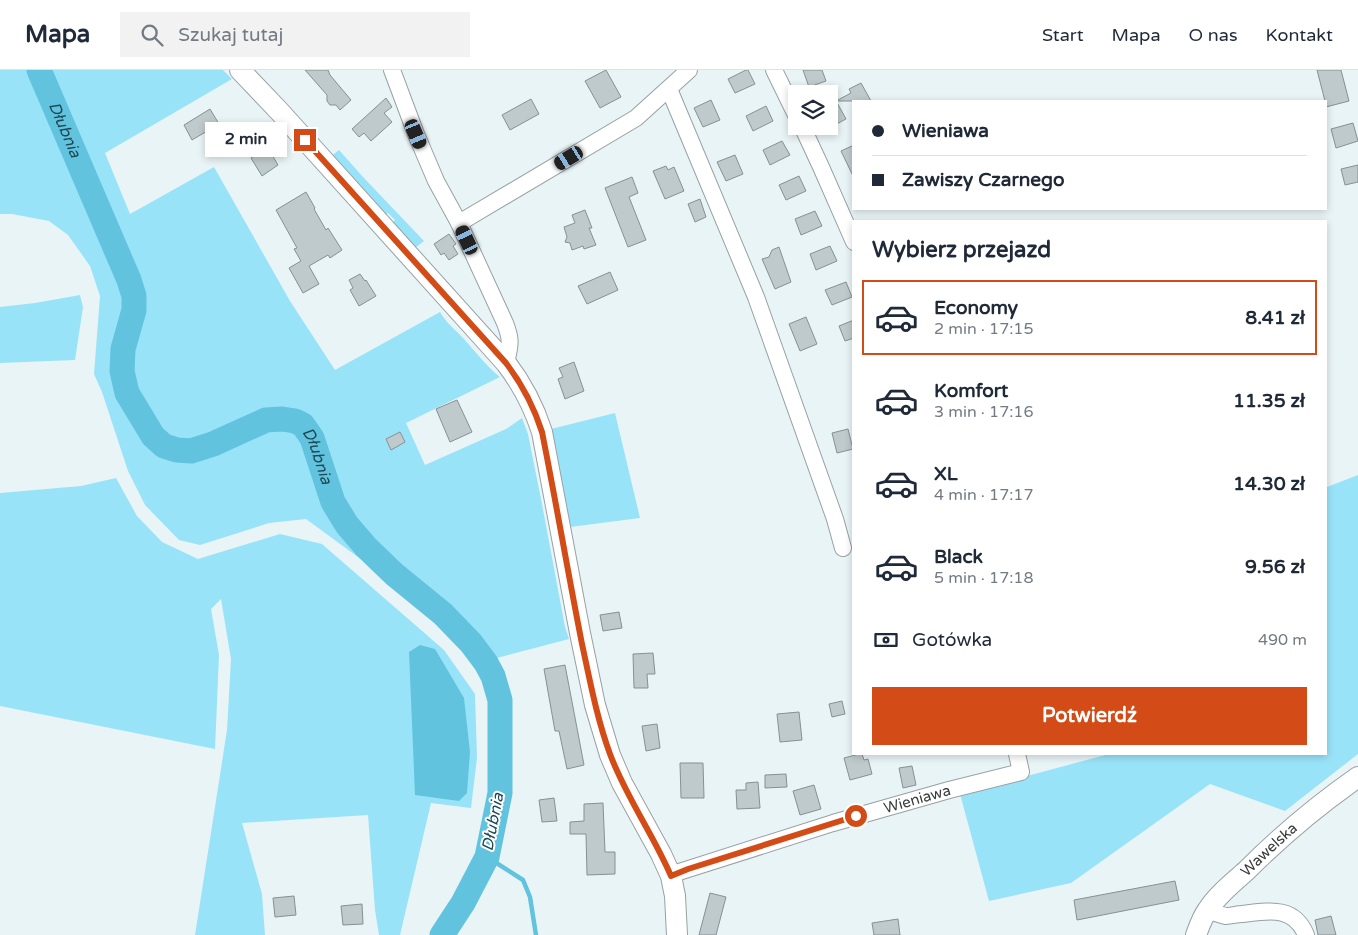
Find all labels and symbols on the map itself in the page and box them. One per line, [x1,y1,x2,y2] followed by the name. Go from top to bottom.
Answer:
[44,99,86,162] water label: Dłubnia
[403,117,428,151] car
[205,122,288,158] callout: 2 min
[294,129,316,151] route end
[552,144,585,172] car
[453,223,480,257] car
[298,424,337,488] water label: Dłubnia
[882,781,953,817] street label: Wieniawa
[478,790,509,853] water label: Dłubnia
[845,805,867,827] route start
[1237,819,1301,880] street label: Wawelska

